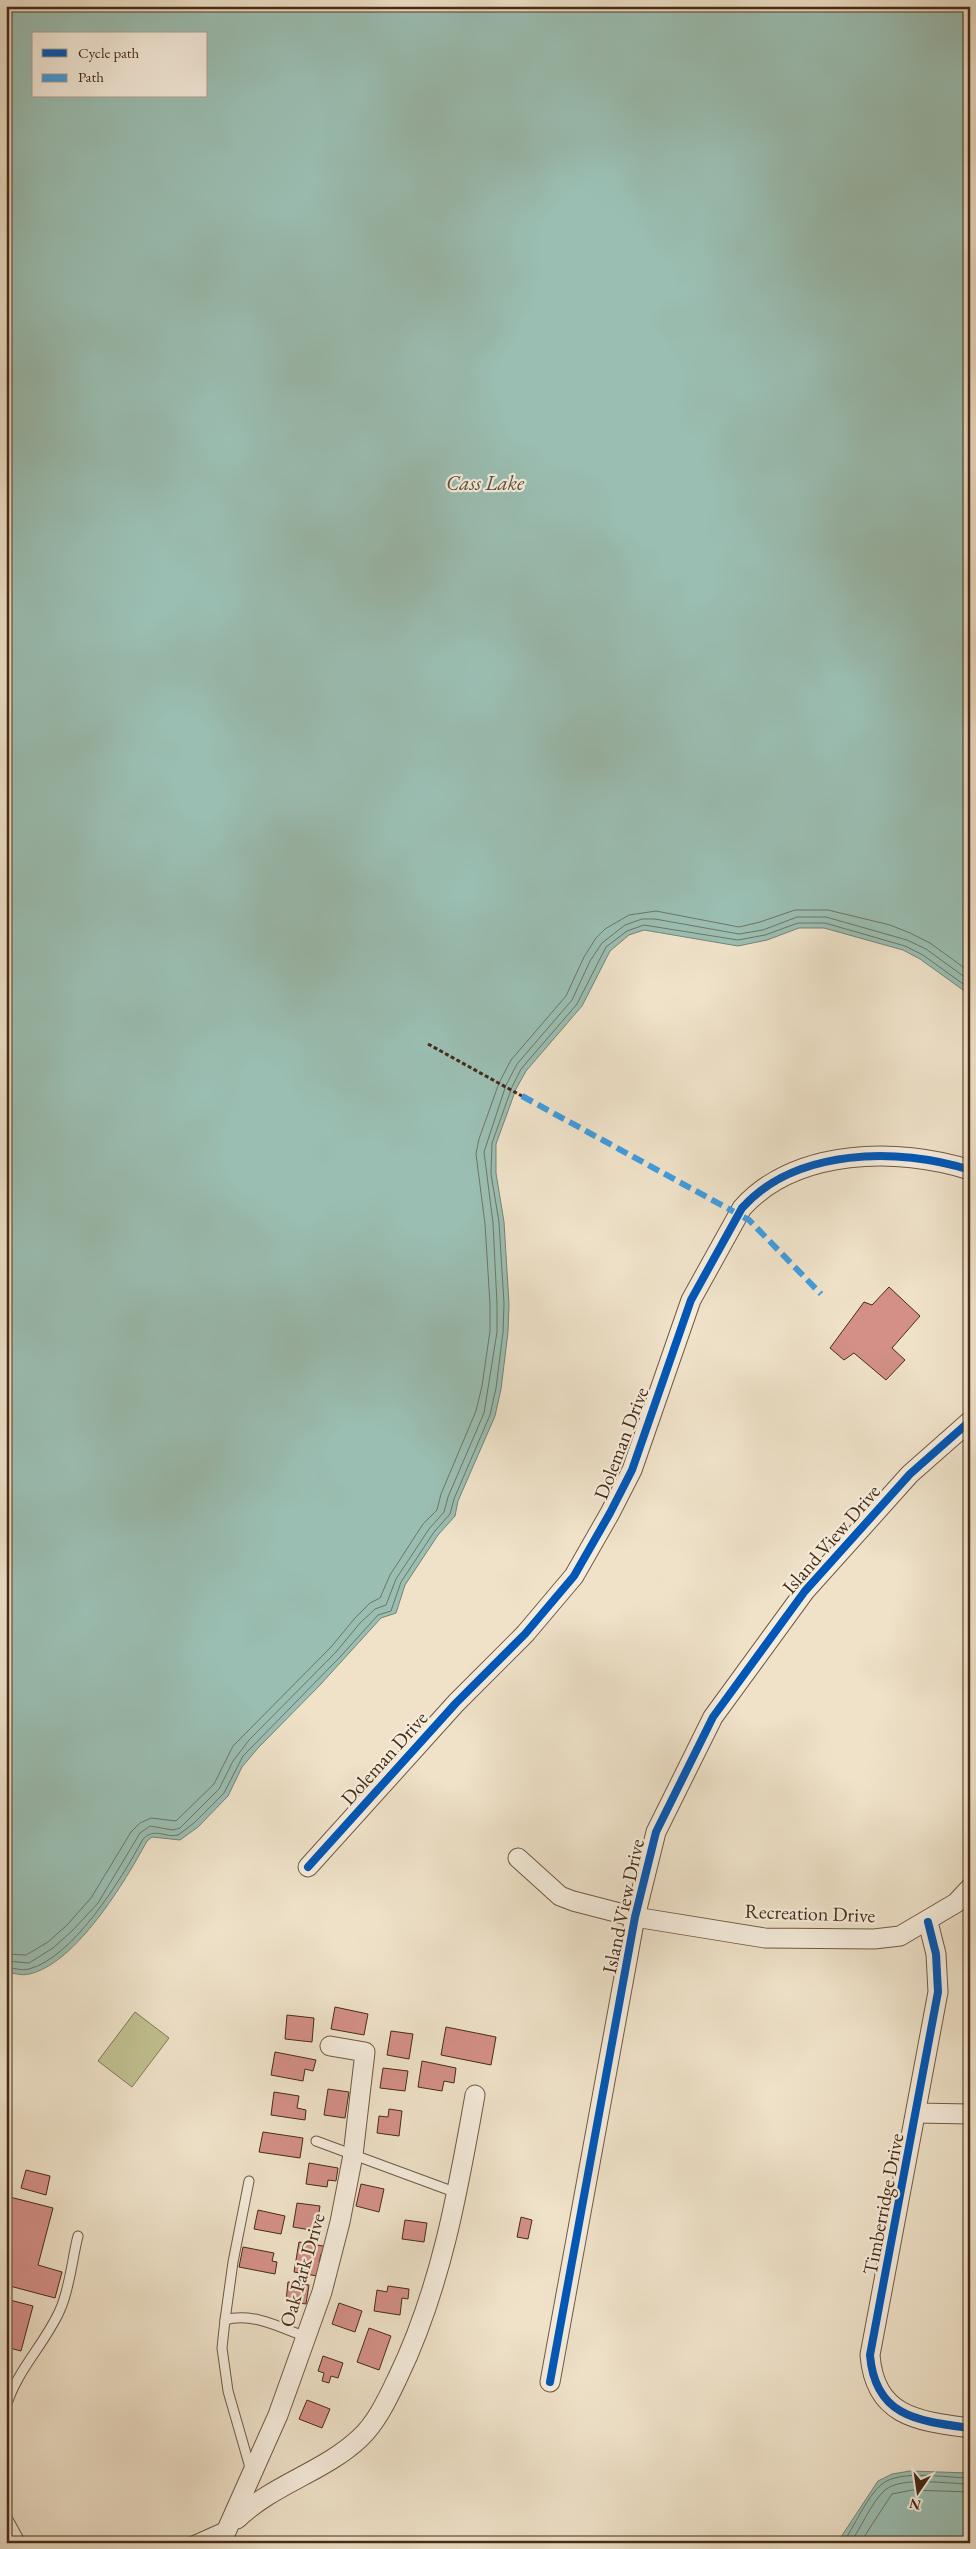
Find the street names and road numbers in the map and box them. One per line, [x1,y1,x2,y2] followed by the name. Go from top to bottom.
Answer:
[588,1383,654,1503] street label: Doleman Drive
[776,1479,886,1599] street label: Island View Drive
[335,1705,433,1811] street label: Doleman Drive
[596,1836,650,1976] street label: Island View Drive
[744,1898,876,1928] street label: Recreation Drive
[857,2131,909,2277] street label: Timberridge Drive
[273,2210,331,2330] street label: Oak Park Drive

